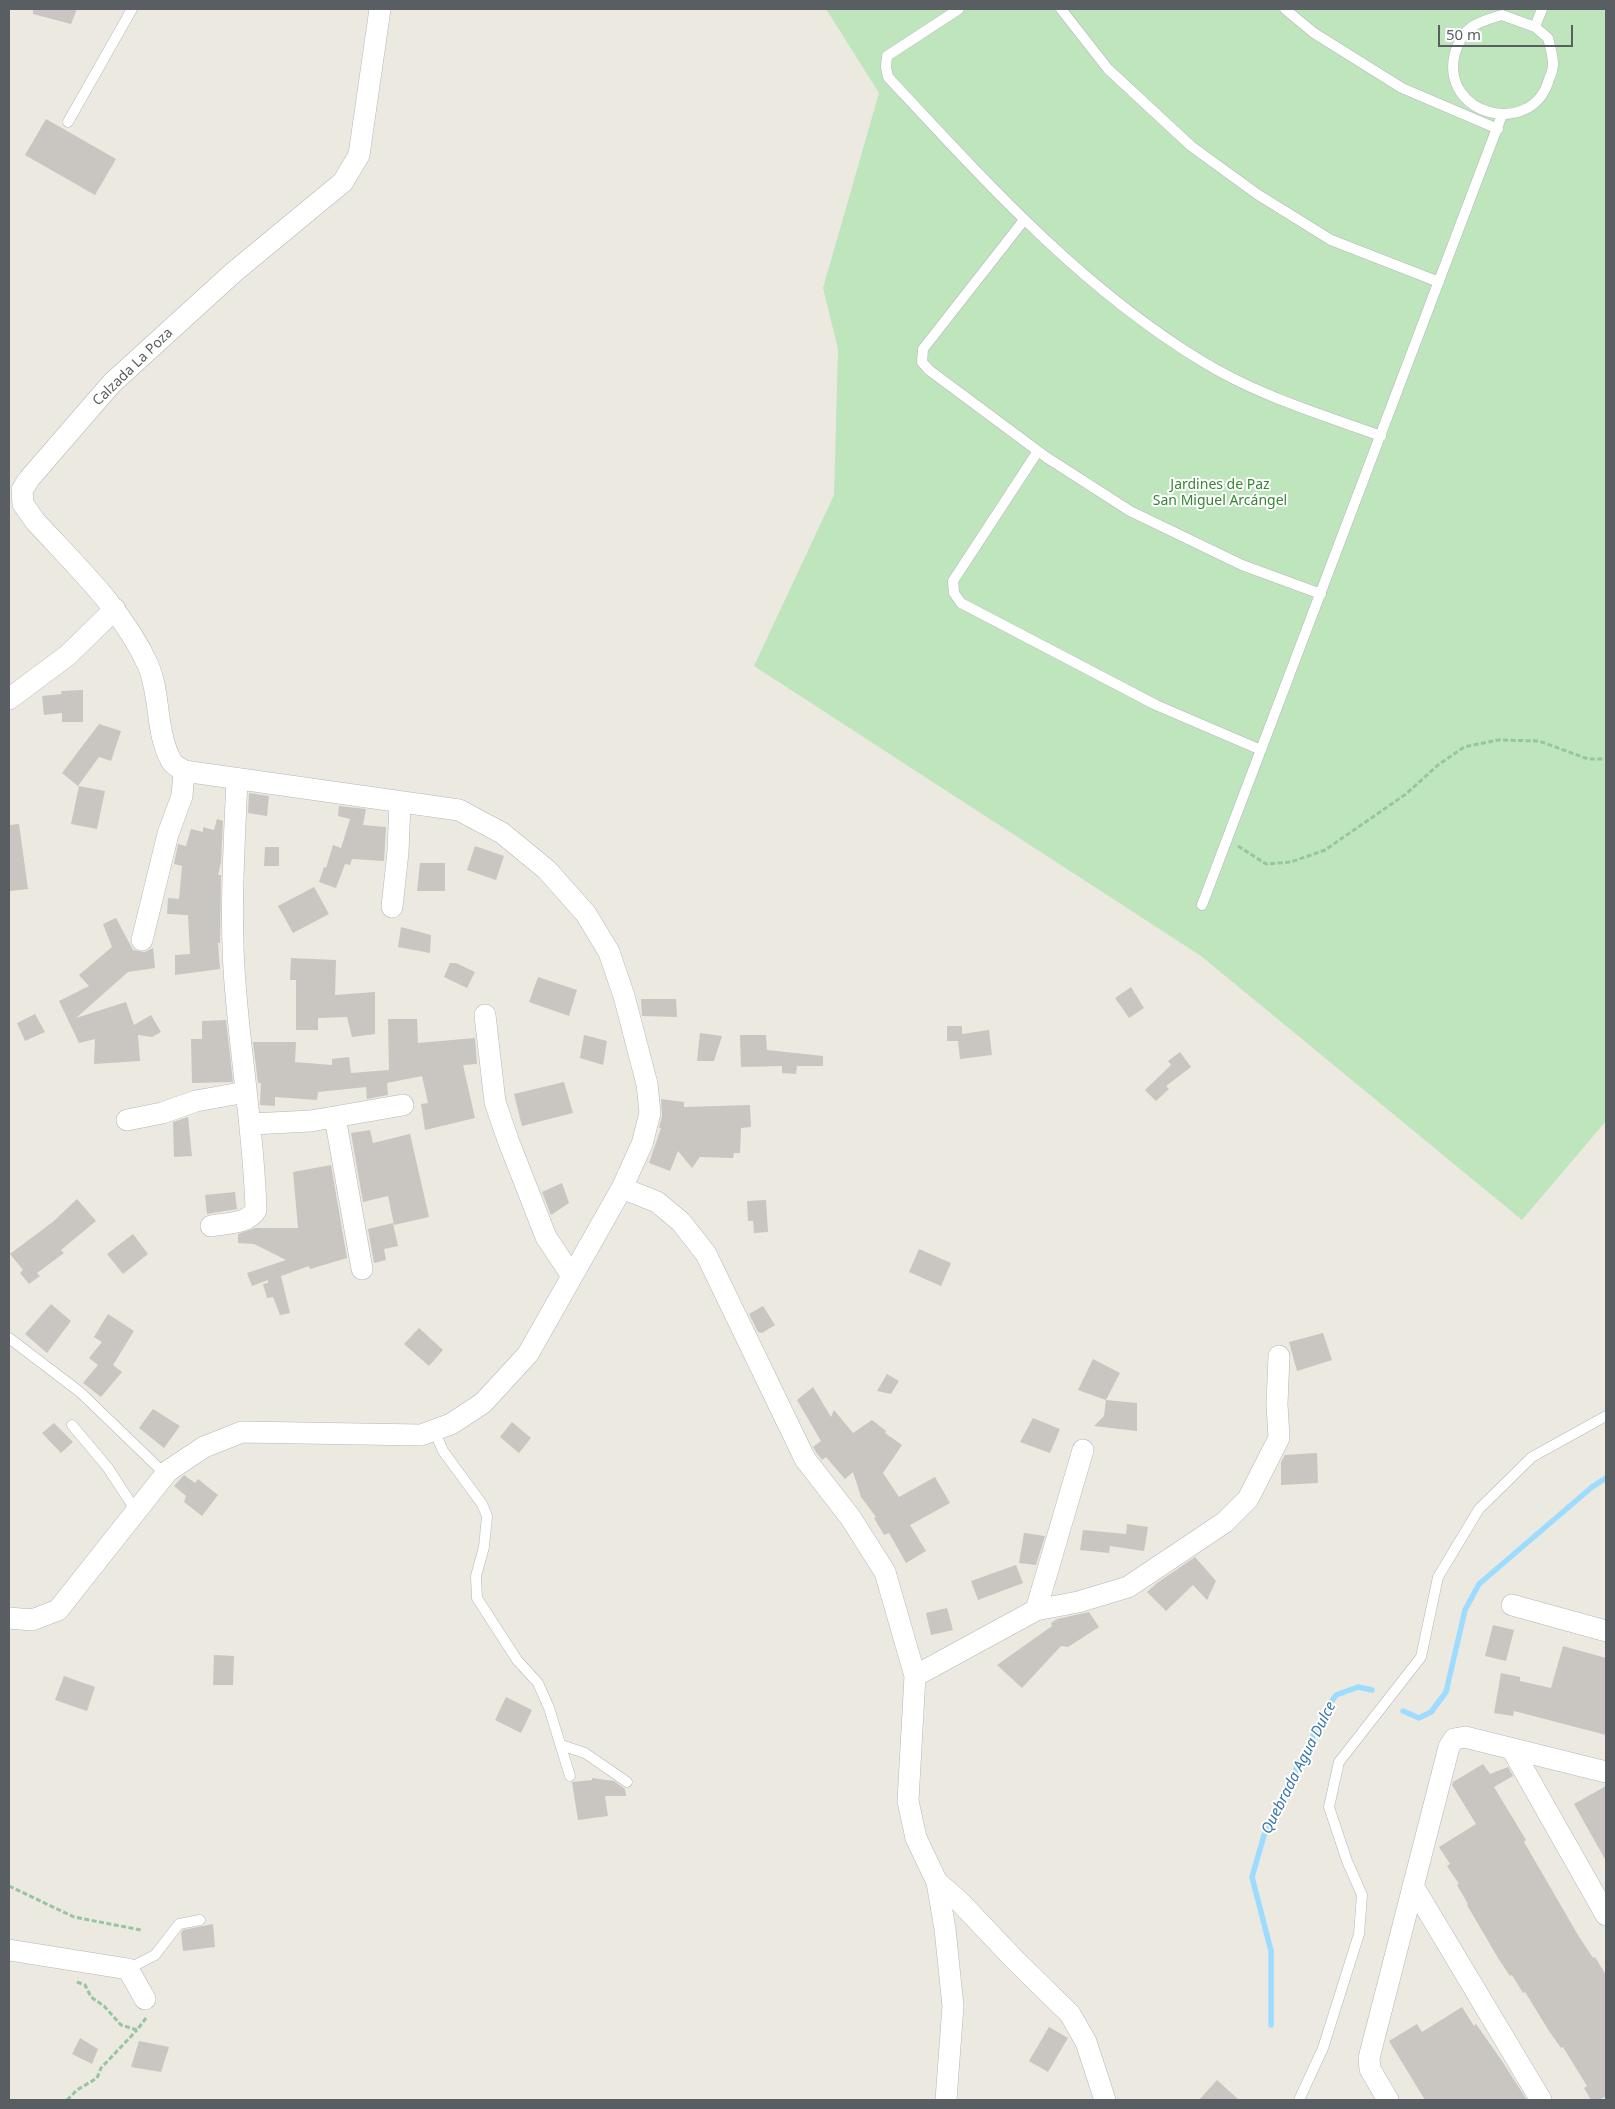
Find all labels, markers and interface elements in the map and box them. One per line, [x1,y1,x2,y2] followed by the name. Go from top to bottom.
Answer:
[1440,15,1575,47] scale bar
[1446,24,1481,44] text: 50 m
[89,325,177,409] street label: Calzada La Poza
[1153,477,1287,510] park label: Jardines de Paz San Miguel Arcángel
[1258,1699,1340,1837] water label: Quebrada Agua Dulce

